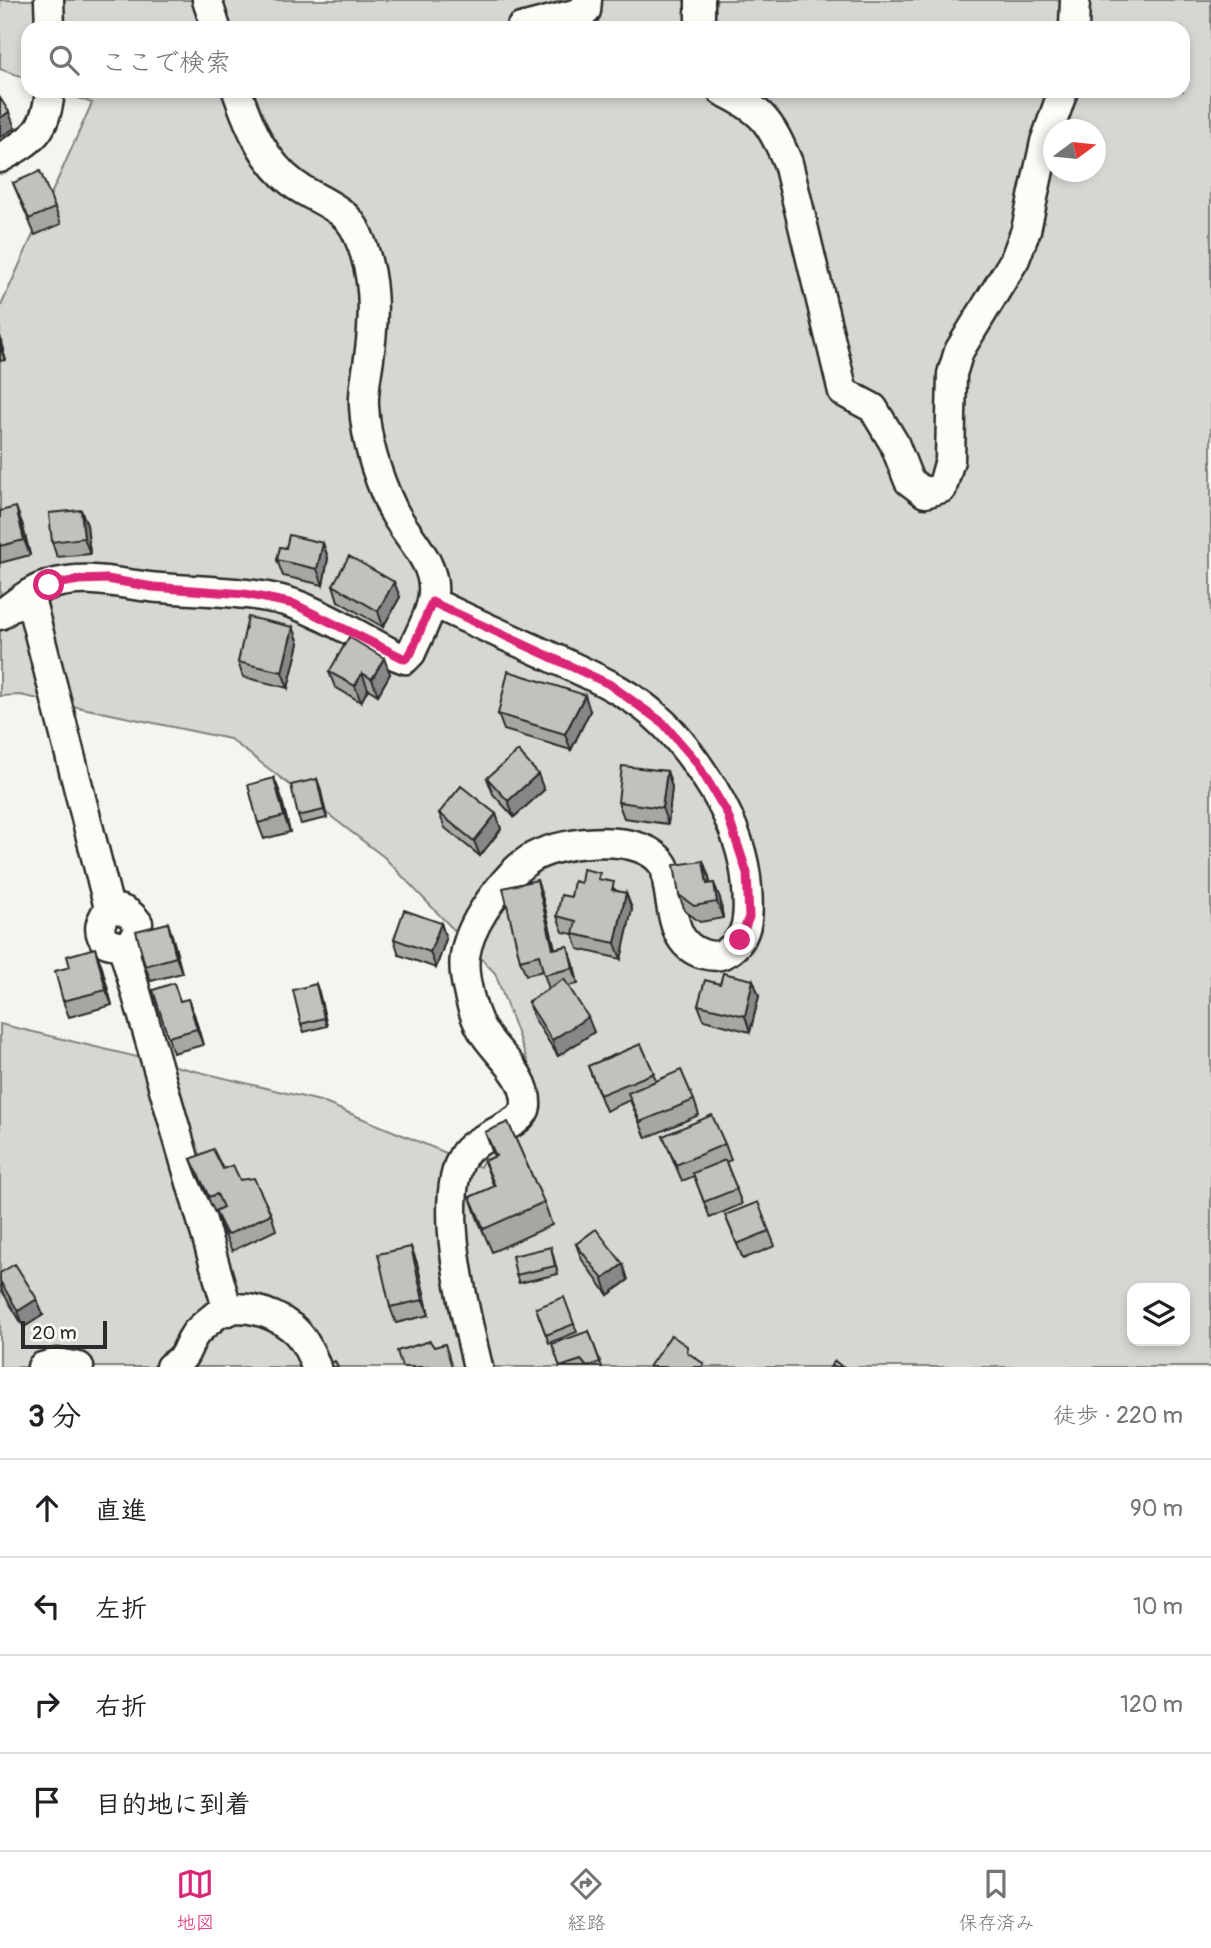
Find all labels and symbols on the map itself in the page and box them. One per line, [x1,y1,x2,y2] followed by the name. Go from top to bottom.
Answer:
[1043,119,1106,182] north arrow
[33,569,64,600] route start
[724,924,755,955] route end
[21,1318,107,1350] scale bar

